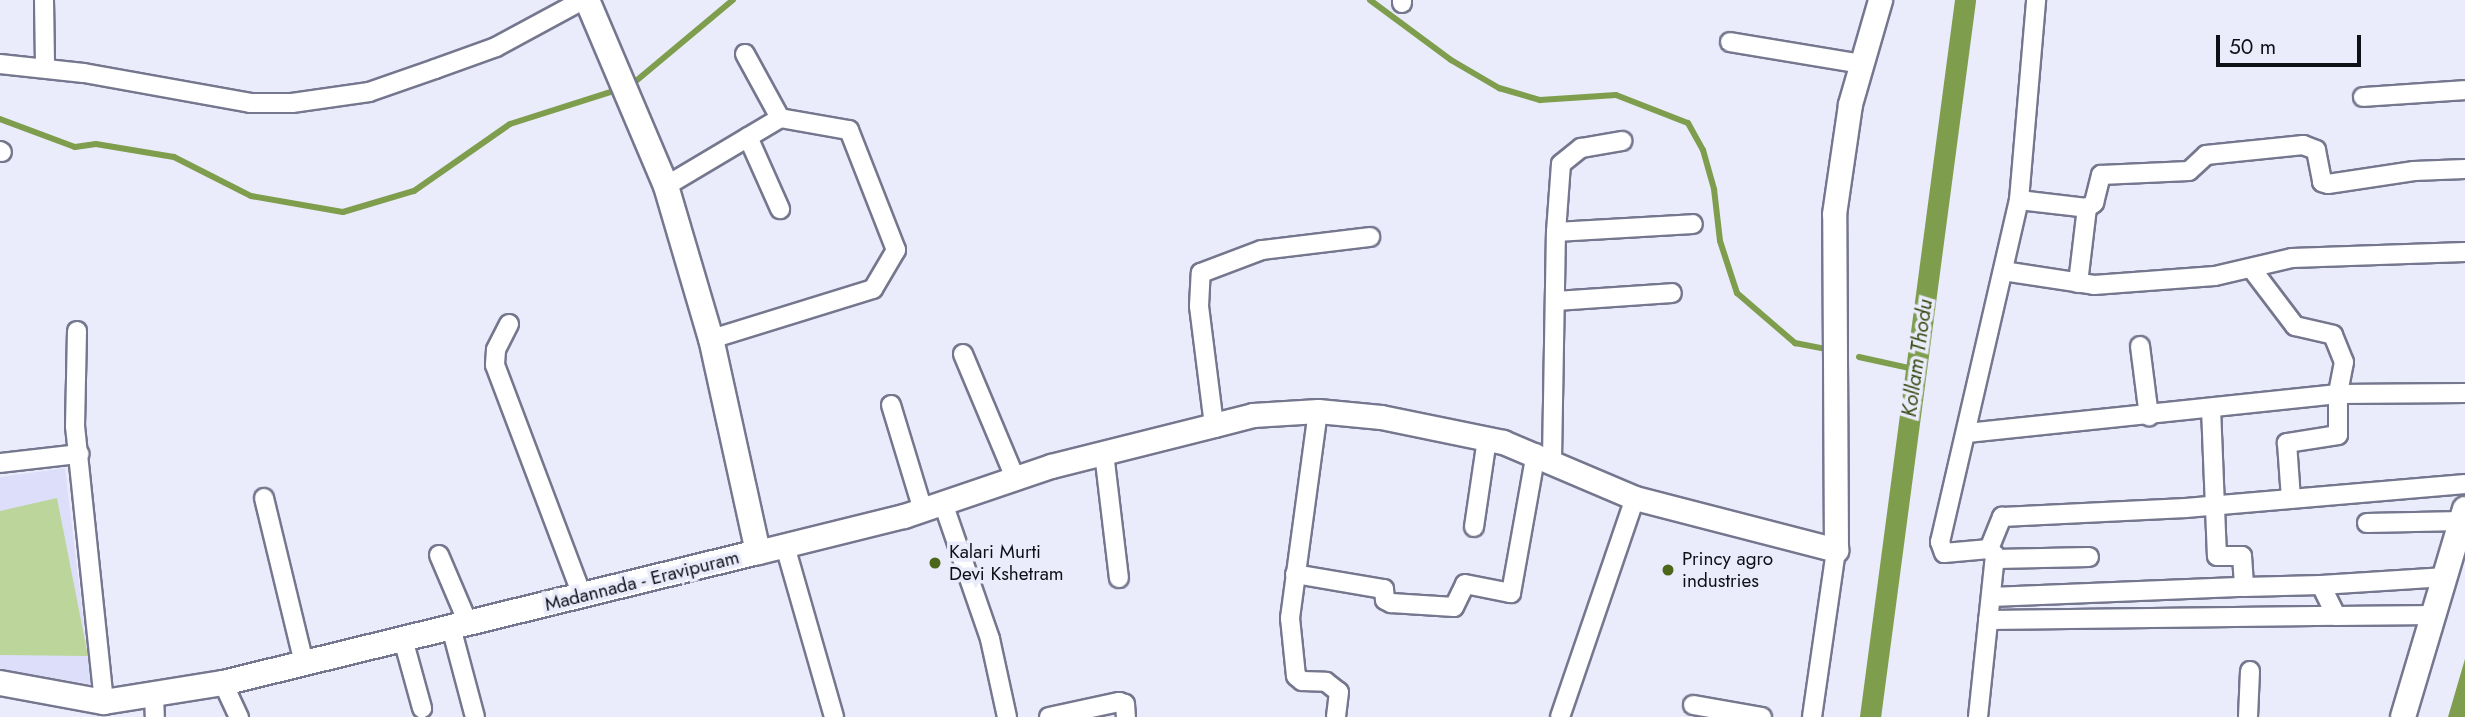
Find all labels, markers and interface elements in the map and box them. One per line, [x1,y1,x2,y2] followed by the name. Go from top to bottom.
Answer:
[2220,21,2365,65] scale bar
[2229,32,2276,62] text: 50 m
[1896,297,1938,419] water label: Kollam Thodu
[949,541,1064,585] place label: Kalari Murti Devi Kshetram
[542,546,742,616] street label: Madannada - Eravipuram
[1682,548,1773,592] place label: Princy agro industries
[927,555,943,571] marker: Kalari Murti Devi Kshetram
[1660,562,1676,578] marker: Princy agro industries

